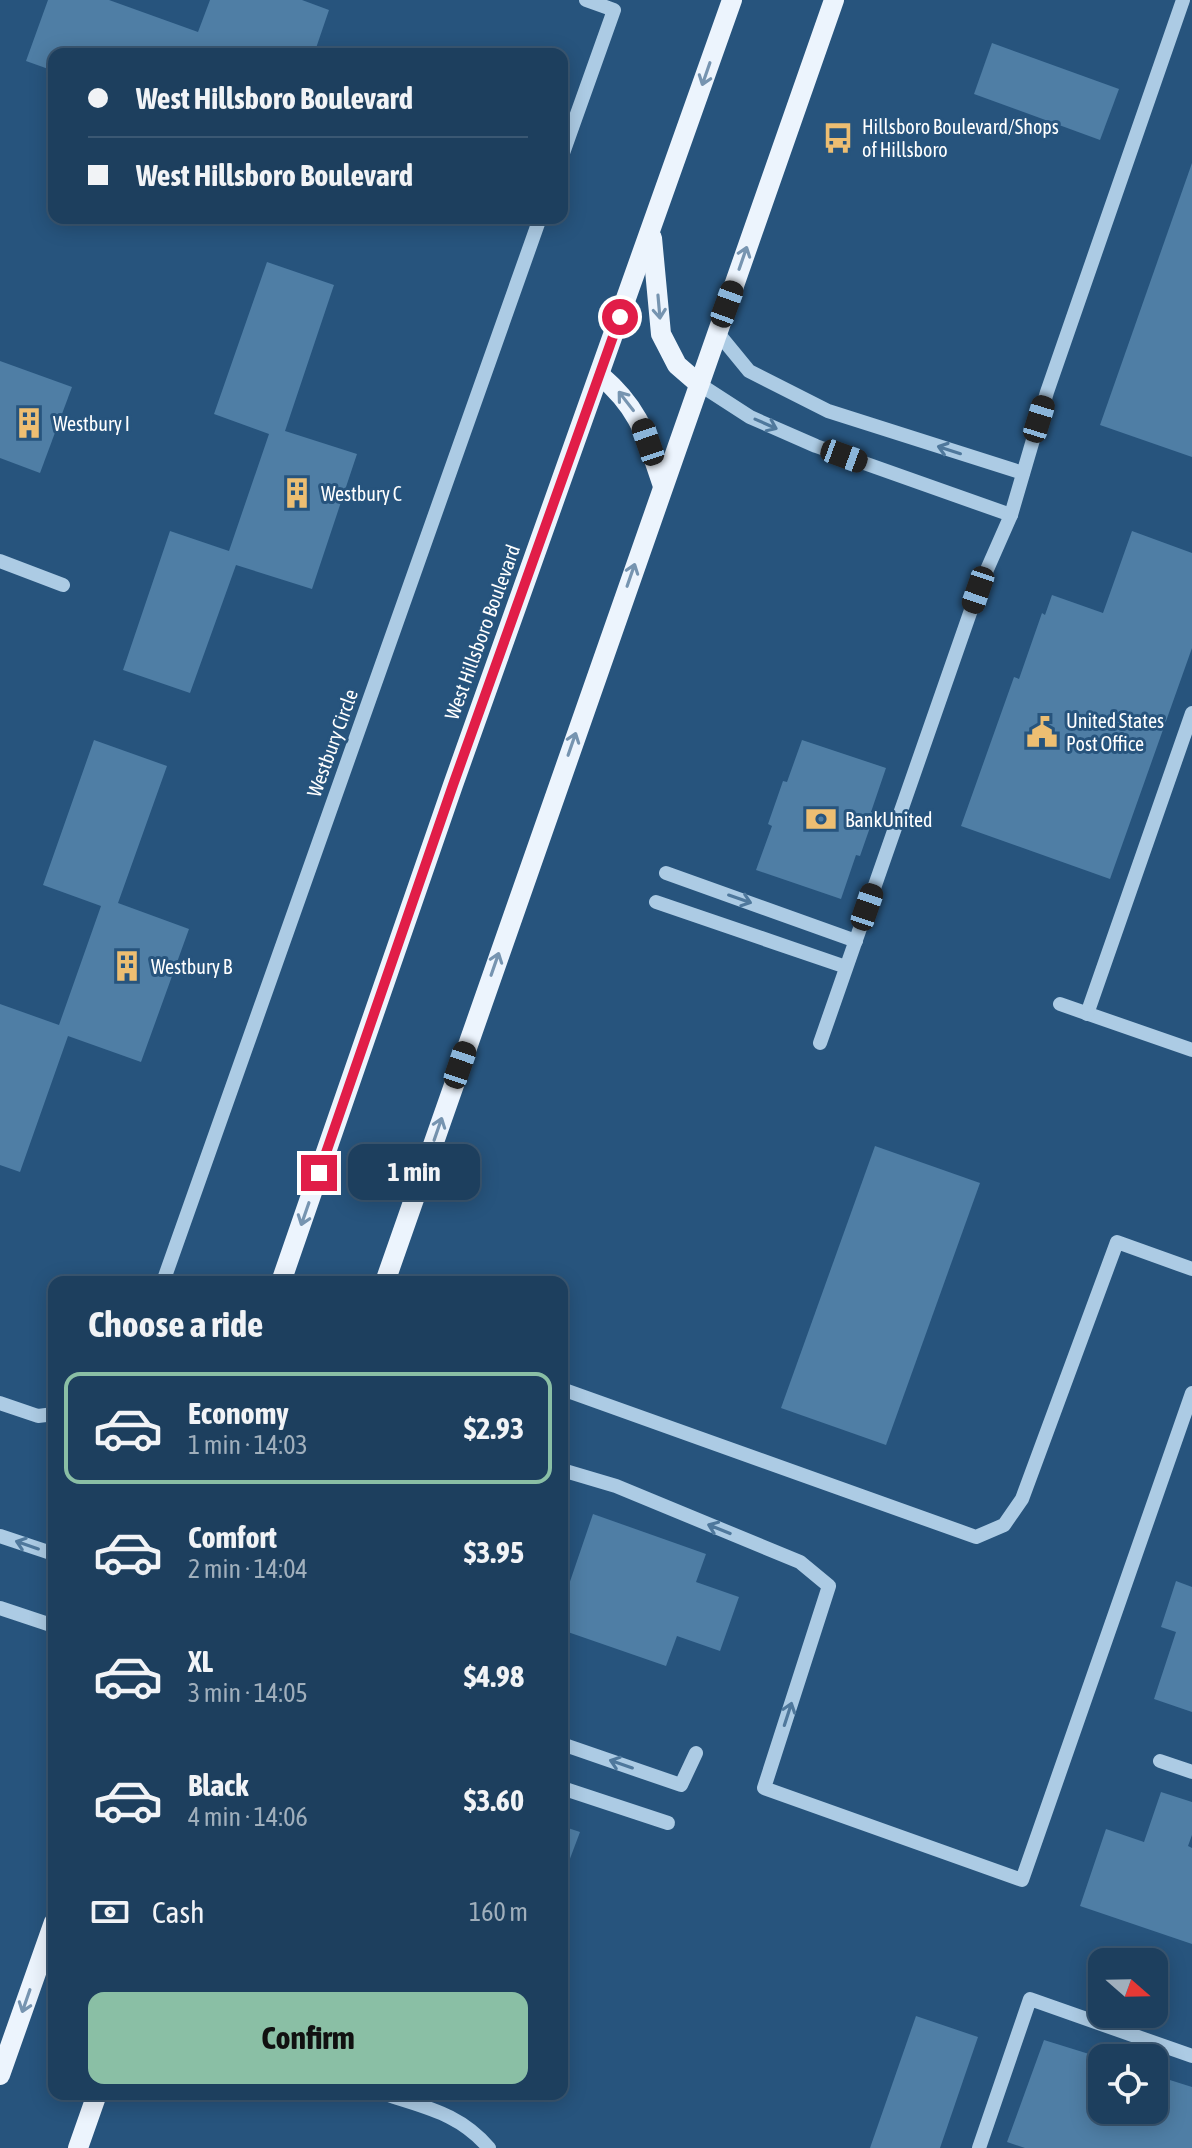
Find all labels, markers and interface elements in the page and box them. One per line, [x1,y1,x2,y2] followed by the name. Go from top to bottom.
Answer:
[698,61,713,86] one-way arrow
[136,81,413,115] text: West Hillsboro Boulevard
[862,115,1059,161] place label: Hillsboro Boulevard/Shops of Hillsboro
[821,121,855,155] bus stop icon: Hillsboro Boulevard/Shops of Hillsboro
[136,158,413,192] text: West Hillsboro Boulevard
[737,246,751,271] one-way arrow
[708,277,746,331] car
[651,293,666,320] one-way arrow
[602,299,638,335] route start
[618,391,635,412] one-way arrow
[1021,393,1057,445] car
[12,406,46,440] building icon: Westbury I
[53,412,130,435] place label: Westbury I
[629,415,667,469] car
[753,417,777,432] one-way arrow
[817,437,871,475] car
[936,442,962,457] one-way arrow
[280,476,314,510] building icon: Westbury C
[321,482,402,505] place label: Westbury C
[440,541,524,723] street label: West Hillsboro Boulevard
[625,563,640,588] one-way arrow
[959,563,997,617] car
[302,686,362,800] street label: Westbury Circle
[1066,709,1164,755] place label: United States Post Office
[1025,715,1059,749] public building icon: United States Post Office
[566,732,580,757] one-way arrow
[804,802,838,836] bank icon: BankUnited
[845,808,932,831] place label: BankUnited
[848,880,886,934] car
[727,893,752,908] one-way arrow
[110,949,144,983] building icon: Westbury B
[489,952,504,977] one-way arrow
[151,955,233,978] place label: Westbury B
[441,1038,479,1092] car
[431,1117,446,1142] one-way arrow
[347,1145,479,1201] callout: 1 min
[301,1155,337,1191] route end
[387,1157,441,1187] text: 1 min
[296,1201,311,1226] one-way arrow
[88,1303,263,1345] text: Choose a ride
[92,1392,164,1464] icon: car
[188,1396,289,1430] text: Economy
[464,1411,524,1445] text: $2.93
[188,1430,308,1460] text: 1 min · 14:03
[92,1516,164,1588] icon: car
[188,1520,277,1554] text: Comfort
[707,1520,732,1535] one-way arrow
[464,1535,524,1569] text: $3.95
[15,1536,40,1551] one-way arrow
[188,1554,308,1584] text: 2 min · 14:04
[92,1640,164,1712] icon: car
[188,1644,213,1678] text: XL
[464,1659,524,1693] text: $4.98
[188,1678,308,1708] text: 3 min · 14:05
[781,1702,796,1728] one-way arrow
[609,1756,634,1771] one-way arrow
[92,1764,164,1836] icon: car
[188,1768,248,1802] text: Black
[464,1783,524,1817] text: $3.60
[188,1802,308,1832] text: 4 min · 14:06
[88,1890,132,1934] icon: cash
[152,1895,205,1929] text: Cash
[469,1897,528,1927] text: 160 m
[1088,1948,1168,2028] north arrow
[1088,1948,1168,2124] map controls
[18,1989,32,2013] one-way arrow
[88,1992,528,2084] button: Confirm
[1088,2044,1168,2124] button: locate

